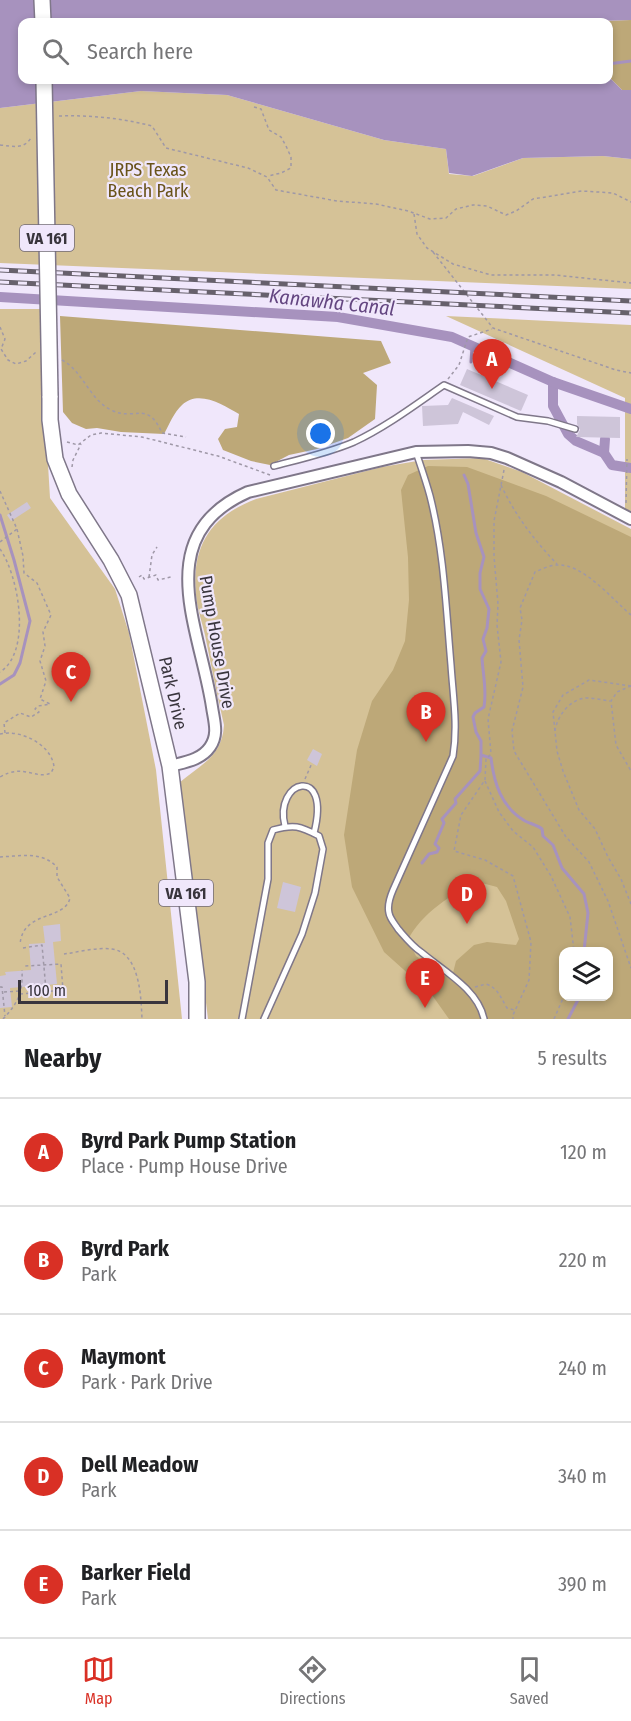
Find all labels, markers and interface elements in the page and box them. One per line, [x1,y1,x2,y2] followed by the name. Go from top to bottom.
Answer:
[18,18,613,84] search box
[39,35,72,68] icon: search
[87,38,193,65] text: Search here
[108,159,189,202] park label: JRPS Texas Beach Park
[20,225,74,251] road number: VA 161
[268,283,396,321] water label: Kanawha Canal
[472,340,512,389] pin: A
[306,419,335,448] your location
[194,574,240,710] street label: Pump House Drive
[52,652,90,702] pin: C
[154,654,192,732] street label: Park Drive
[406,692,446,742] pin: B
[448,874,486,924] pin: D
[159,880,213,906] road number: VA 161
[559,947,613,1001] map controls
[559,947,613,1001] button: layers
[406,958,444,1008] pin: E
[18,977,168,1004] scale bar
[27,981,66,1000] text: 100 m
[24,1043,101,1074] text: Nearby
[537,1046,607,1070] text: 5 results
[81,1127,296,1154] text: Byrd Park Pump Station
[38,1140,49,1164] text: A
[560,1140,607,1164] text: 120 m
[81,1154,288,1178] text: Place · Pump House Drive
[81,1235,169,1262] text: Byrd Park
[38,1248,49,1272] text: B
[559,1248,607,1272] text: 220 m
[81,1262,117,1286] text: Park
[81,1343,166,1370] text: Maymont
[38,1356,49,1380] text: C
[558,1356,607,1380] text: 240 m
[81,1370,213,1394] text: Park · Park Drive
[81,1451,198,1478] text: Dell Meadow
[38,1464,49,1488] text: D
[558,1464,607,1488] text: 340 m
[81,1478,117,1502] text: Park
[81,1559,191,1586] text: Barker Field
[39,1572,48,1596] text: E
[558,1572,607,1596] text: 390 m
[81,1586,117,1610] text: Park
[82,1653,115,1708] tab: Map
[279,1653,346,1708] tab: Directions
[510,1653,549,1708] tab: Saved

